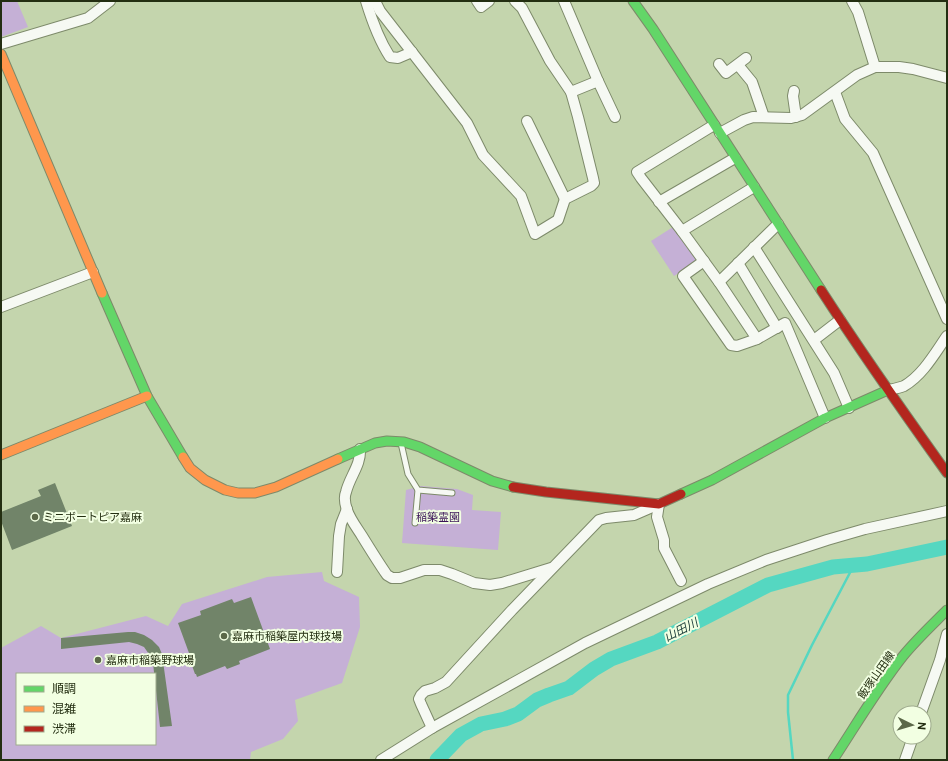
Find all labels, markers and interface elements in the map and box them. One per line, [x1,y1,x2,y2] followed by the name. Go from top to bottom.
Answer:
[43,511,142,524] place label: ミニボートピア嘉麻
[416,511,460,524] park label: 稲築霊園
[30,512,40,522] marker: ミニボートピア嘉麻
[662,615,702,644] water label: 山田川
[232,630,342,643] place label: 嘉麻市稲築屋内球技場
[219,631,229,641] marker: 嘉麻市稲築屋内球技場
[855,649,898,702] street label: 飯塚山田線
[106,654,194,667] place label: 嘉麻市稲築野球場
[93,655,103,665] marker: 嘉麻市稲築野球場
[16,673,156,745] legend
[52,682,76,696] text: 順調
[52,702,76,716] text: 混雑
[892,705,932,745] north arrow
[915,721,928,730] text: N
[52,722,76,736] text: 渋滞

